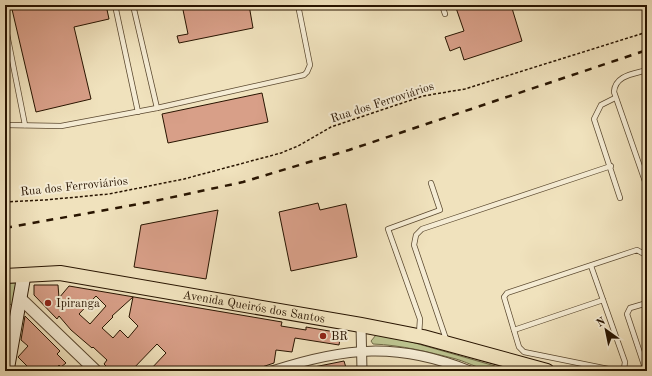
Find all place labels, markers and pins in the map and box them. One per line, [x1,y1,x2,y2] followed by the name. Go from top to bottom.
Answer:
[43,298,53,308] marker: Ipiranga
[56,298,100,310] place label: Ipiranga
[318,331,328,341] marker: BR
[331,331,348,343] place label: BR

